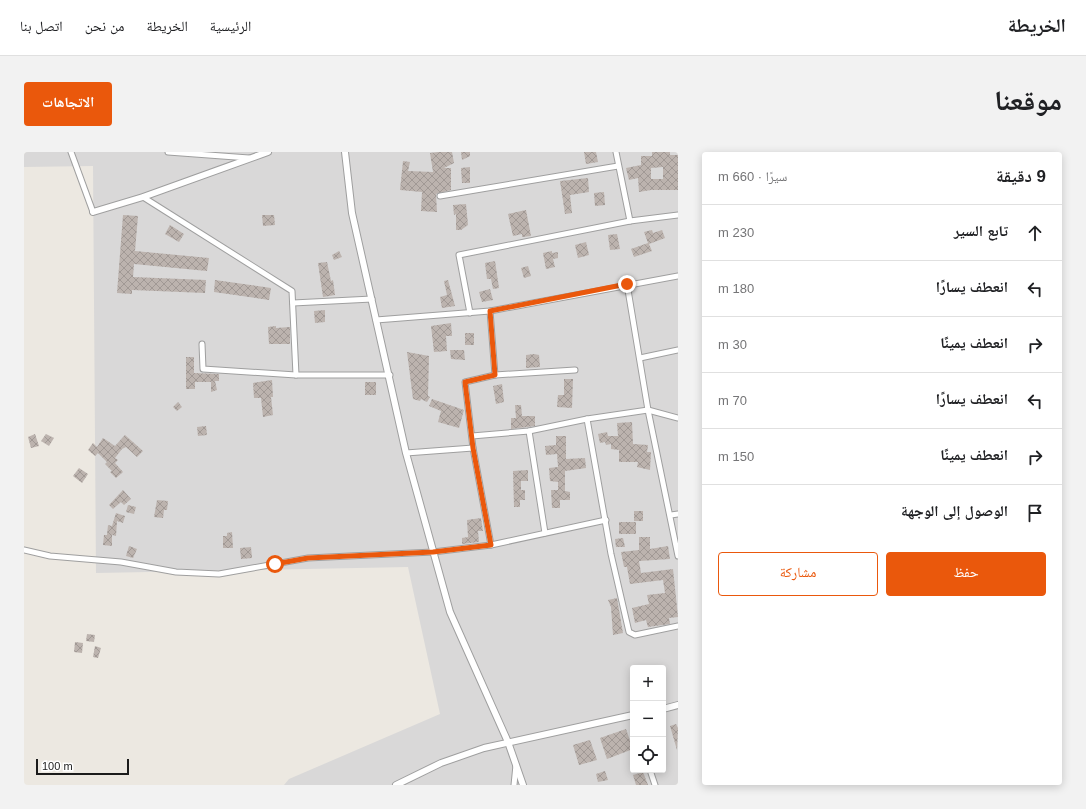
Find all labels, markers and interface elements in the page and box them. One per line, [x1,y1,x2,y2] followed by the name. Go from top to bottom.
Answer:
[1008,15,1066,36] text: الخريطة
[20,18,63,34] text: اتصل بنا
[85,18,125,34] text: من نحن
[147,18,188,34] text: الخريطة
[210,18,251,34] text: الرئيسية
[24,82,112,126] button: الاتجاهات
[994,85,1062,116] text: موقعنا
[996,167,1046,186] text: 9 دقيقة
[718,169,787,184] text: سيرًا · 660 m
[954,222,1008,239] text: تابع السير
[1024,222,1046,244] icon: ahead
[718,225,754,240] text: 230 m
[618,275,636,293] route end
[936,278,1008,295] text: انعطف يسارًا
[1024,278,1046,300] icon: left
[718,281,754,296] text: 180 m
[940,334,1008,351] text: انعطف يمينًا
[1024,334,1046,356] icon: right
[718,337,747,352] text: 30 m
[936,390,1008,407] text: انعطف يسارًا
[1024,390,1046,412] icon: left
[718,393,747,408] text: 70 m
[940,446,1008,463] text: انعطف يمينًا
[1024,446,1046,468] icon: right
[718,449,754,464] text: 150 m
[901,502,1008,519] text: الوصول إلى الوجهة
[1024,502,1046,524] icon: arrive
[718,552,878,596] button: مشاركة
[886,552,1046,596] button: حفظ
[266,555,284,573] route start
[630,665,666,773] map controls
[630,665,666,701] button: +
[630,701,666,737] button: −
[630,737,666,773] button: locate
[36,757,129,776] scale bar
[42,760,73,772] text: 100 m

